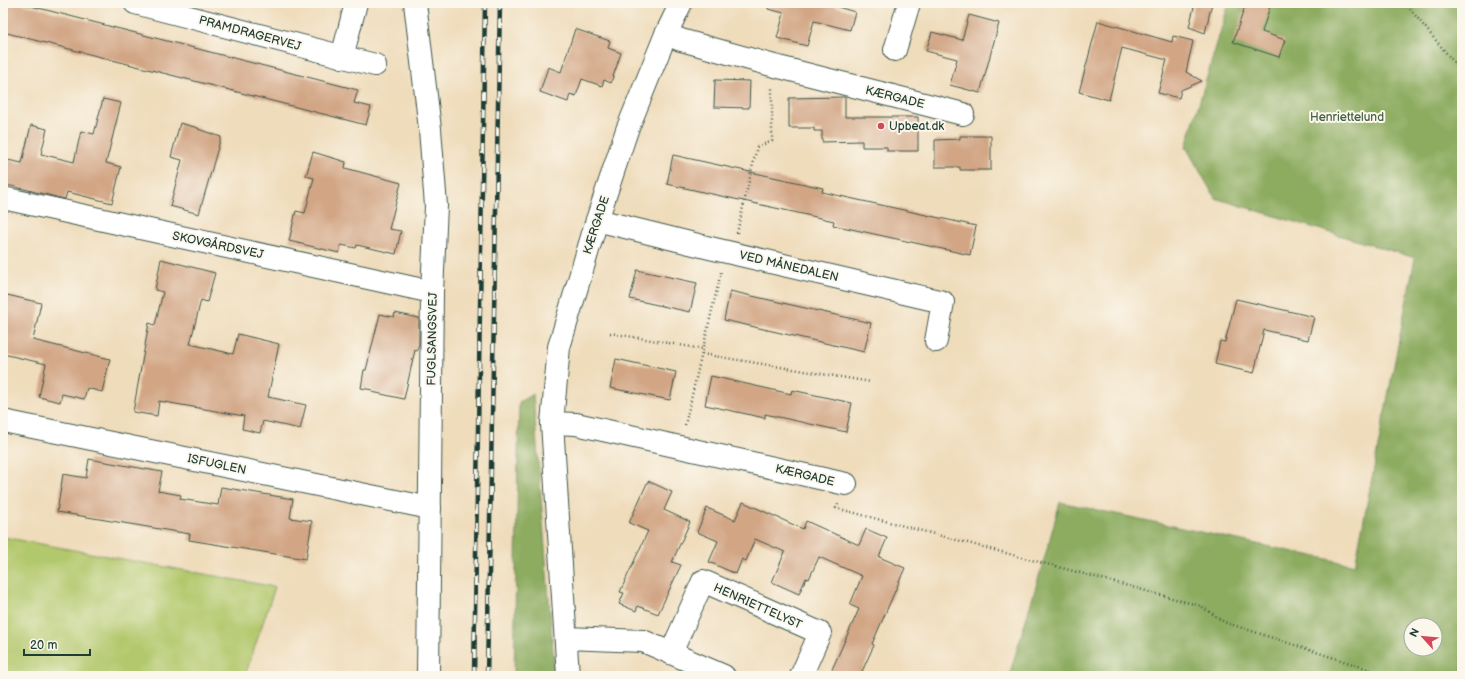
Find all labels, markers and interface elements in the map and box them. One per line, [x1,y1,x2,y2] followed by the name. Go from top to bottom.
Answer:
[197,13,303,54] street label: PRAMDRAGERVEJ
[864,83,926,112] street label: KÆRGADE
[1310,110,1384,125] park label: Henriettelund
[889,119,944,134] place label: Upbeat.dk
[876,121,886,131] marker: Upbeat.dk
[580,194,613,256] street label: KÆRGADE
[171,228,266,263] street label: SKOVGÅRDSVEJ
[738,247,840,285] street label: VED MÅNEDALEN
[424,292,441,386] street label: FUGLSANGSVEJ
[186,451,248,478] street label: ISFUGLEN
[774,461,836,490] street label: KÆRGADE
[711,580,805,633] street label: HENRIETTELYST
[1403,617,1443,657] north arrow
[1407,626,1422,639] text: N
[24,631,90,657] scale bar
[30,638,57,653] text: 20 m

